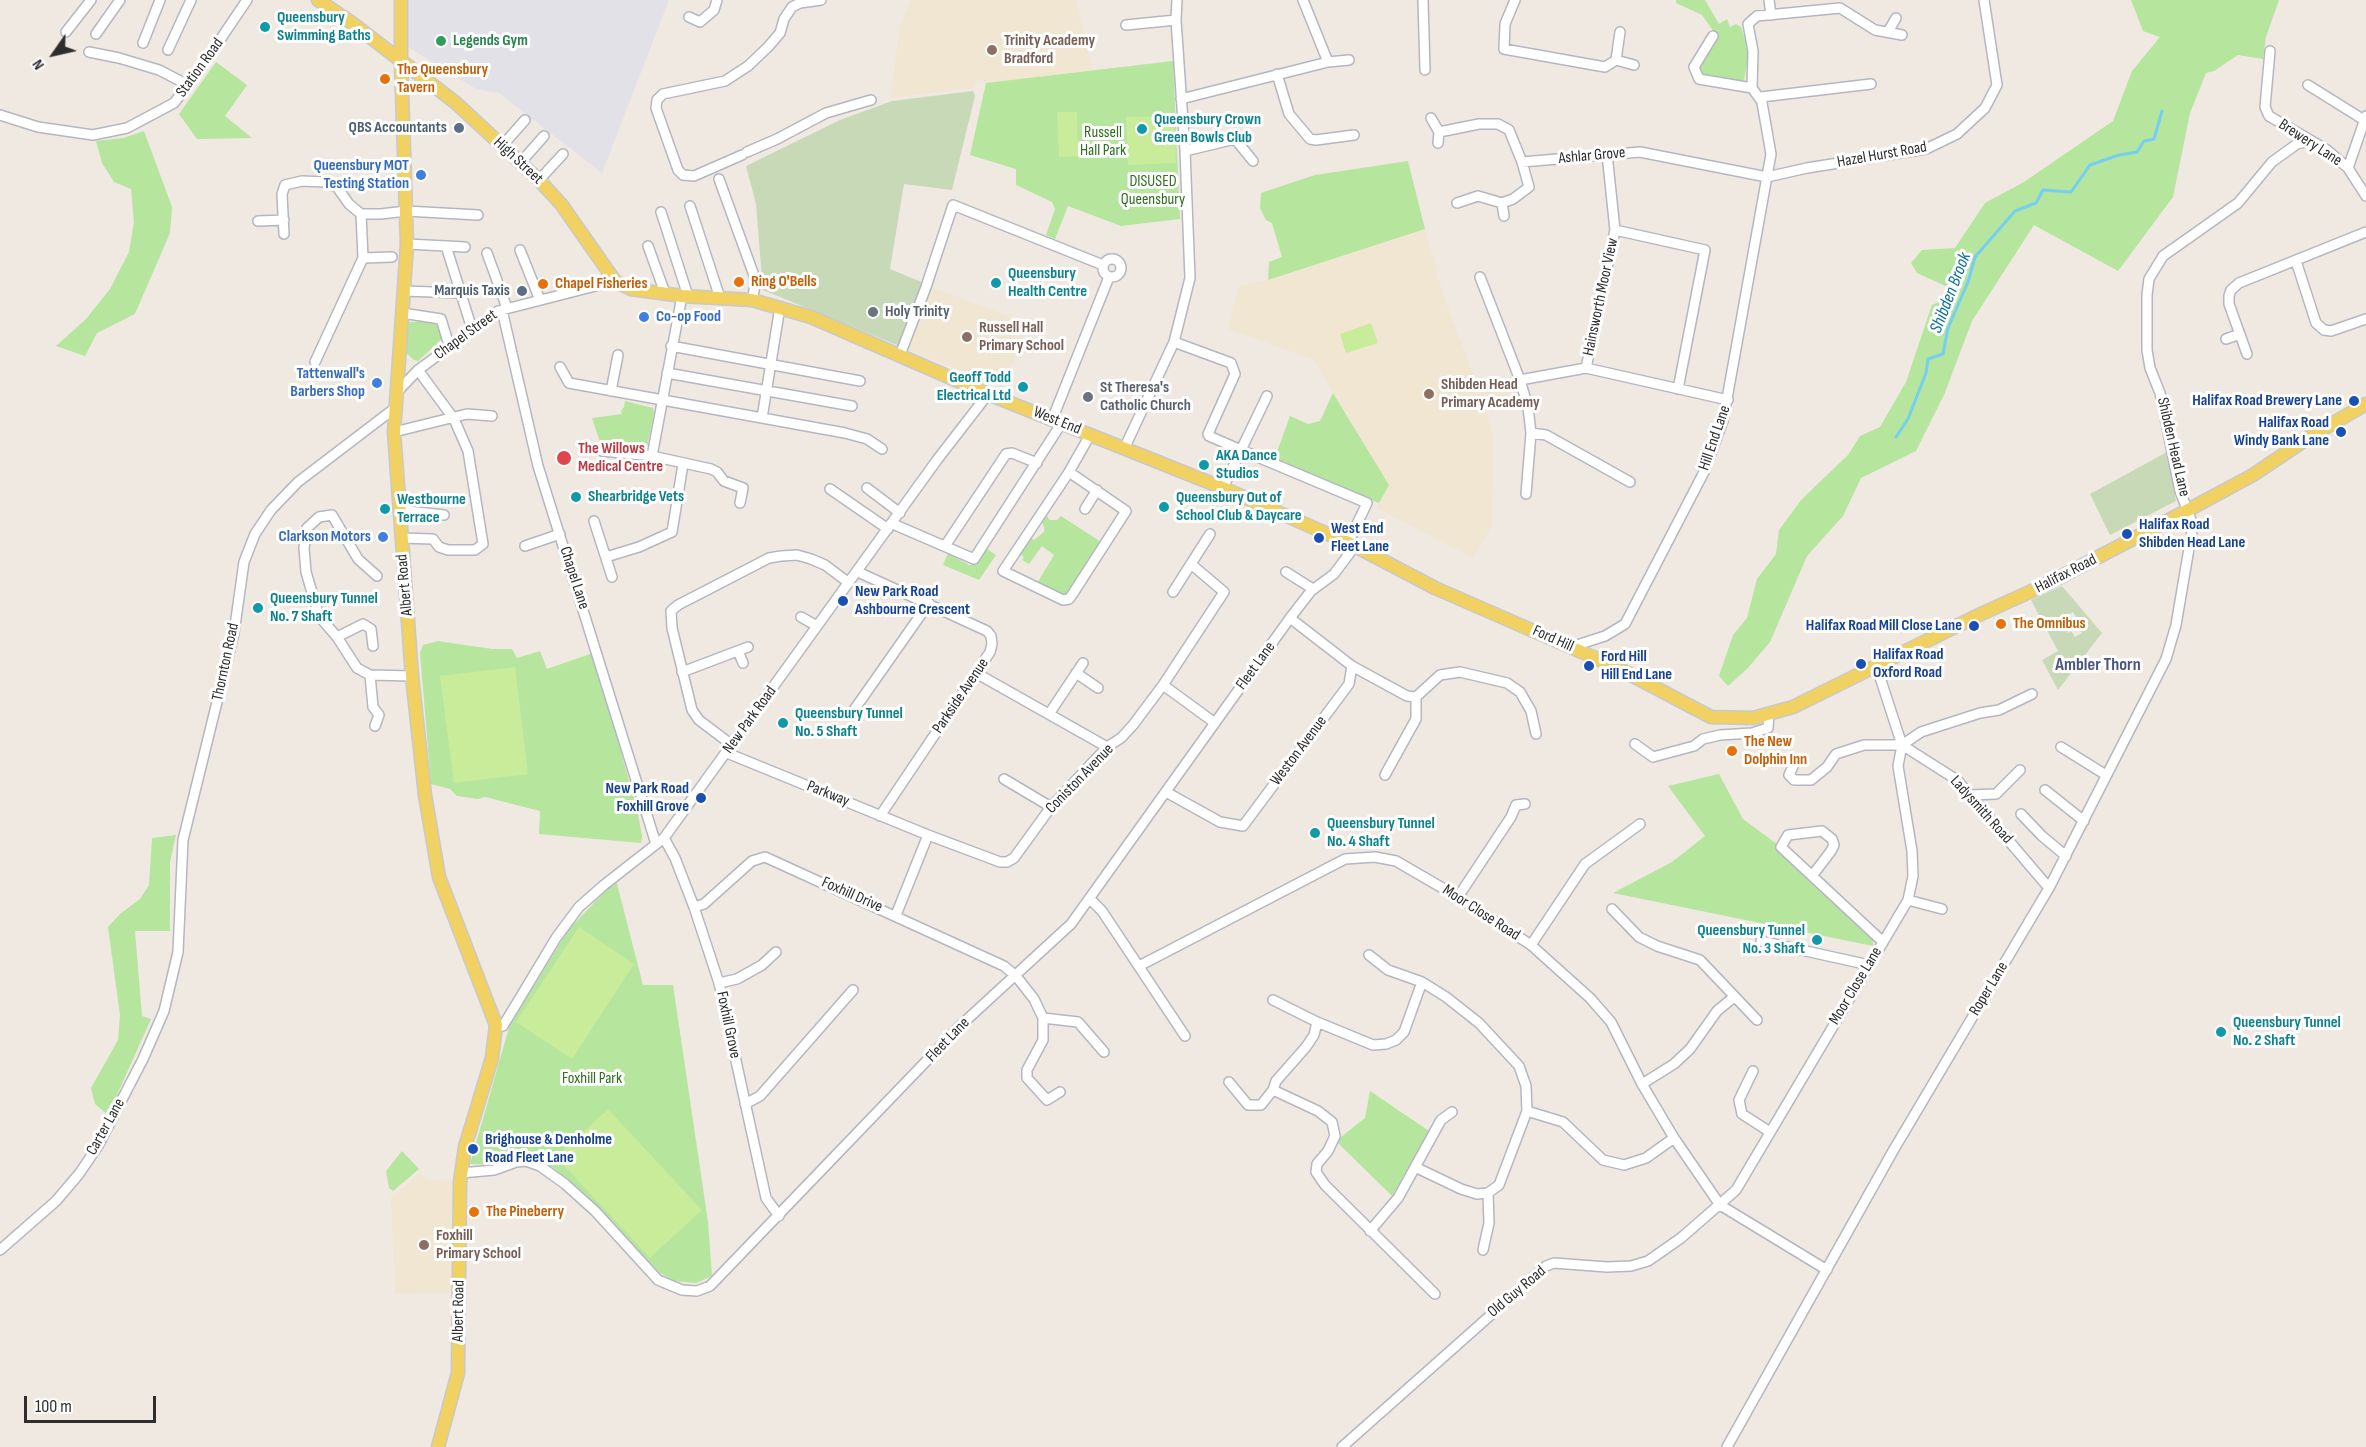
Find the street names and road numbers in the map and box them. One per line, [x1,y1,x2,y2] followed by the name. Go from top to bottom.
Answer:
[172,35,228,101] street label: Station Road
[2275,115,2345,171] street label: Brewery Lane
[489,133,547,189] street label: High Street
[1836,138,1928,172] street label: Hazel Hurst Road
[1558,144,1626,168] street label: Ashlar Grove
[1579,236,1623,358] street label: Hainsworth Moor View
[431,306,501,364] street label: Chapel Street
[2152,396,2194,498] street label: Shibden Head Lane
[1030,403,1084,439] street label: West End
[1695,403,1735,473] street label: Hill End Lane
[555,544,593,612] street label: Chapel Lane
[2032,550,2100,598] street label: Halifax Road
[393,553,417,617] street label: Albert Road
[208,621,244,703] street label: Thornton Road
[1529,621,1577,657] street label: Ford Hill
[1232,638,1280,694] street label: Fleet Lane
[929,655,993,737] street label: Parkside Avenue
[719,683,781,757] street label: New Park Road
[1267,712,1331,790] street label: Weston Avenue
[1042,740,1118,818] street label: Coniston Avenue
[1945,772,2017,848] street label: Ladysmith Road
[804,777,852,811] street label: Parkway
[819,873,885,917] street label: Foxhill Drive
[1439,881,1523,945] street label: Moor Close Road
[1825,944,1887,1028] street label: Moor Close Lane
[1965,959,2013,1019] street label: Roper Lane
[712,990,744,1060] street label: Foxhill Grove
[922,1014,974,1066] street label: Fleet Lane
[83,1095,129,1159] street label: Carter Lane
[1484,1262,1550,1322] street label: Old Guy Road
[449,1280,469,1342] street label: Albert Road

